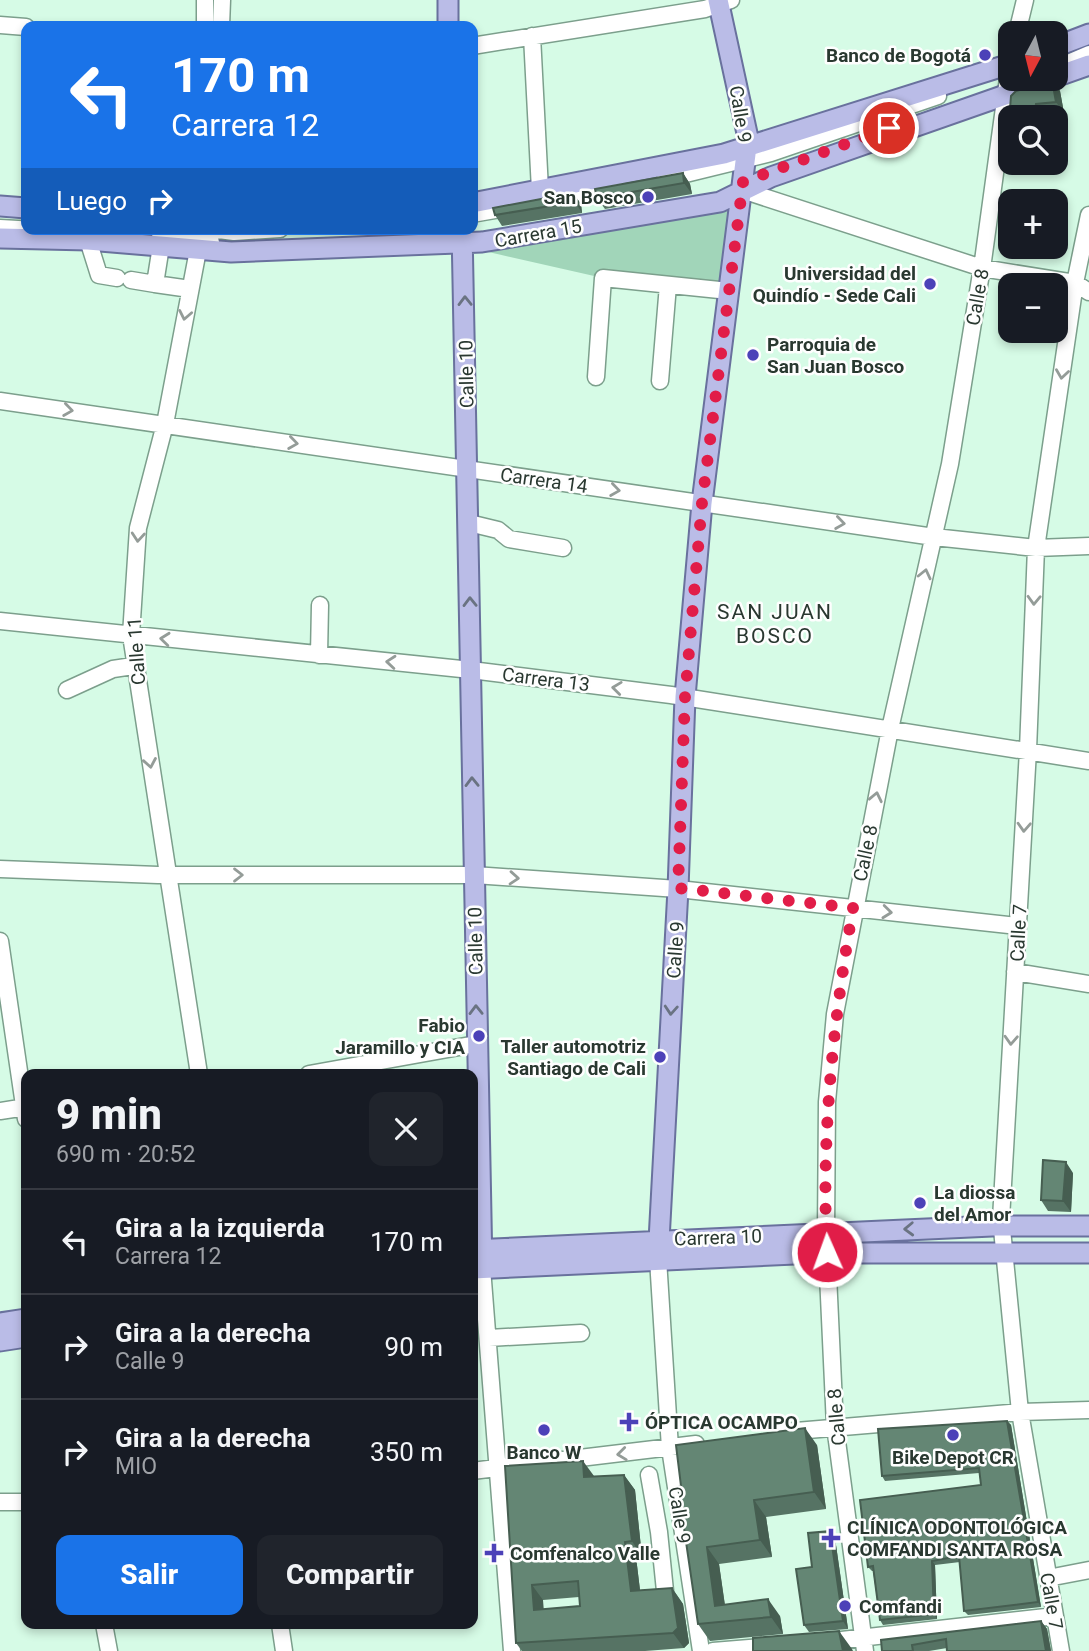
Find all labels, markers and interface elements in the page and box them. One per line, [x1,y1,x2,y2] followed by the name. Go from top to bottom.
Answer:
[998,21,1068,91] north arrow
[998,21,1068,343] map controls
[826,44,971,67] place label: Banco de Bogotá
[171,47,310,104] text: 170 m
[977,47,993,63] marker: Banco de Bogotá
[56,49,147,140] icon: left
[725,84,756,144] street label: Calle 9
[859,98,919,158] pin
[998,105,1068,175] button: search
[171,106,319,144] text: Carrera 12
[870,109,908,147] icon: arrive
[141,182,179,220] icon: right
[56,186,127,216] text: Luego
[544,186,634,209] place label: San Bosco
[640,189,656,205] marker: San Bosco
[998,189,1068,259] button: +
[493,215,583,252] street label: Carrera 15
[753,262,916,307] place label: Universidad del Quindío - Sede Cali
[961,267,994,327] street label: Calle 8
[998,273,1068,343] button: −
[922,276,938,292] marker: Universidad del Quindío - Sede Cali
[457,295,473,305] one-way arrow
[178,309,193,321] one-way arrow
[767,333,905,378] place label: Parroquia de San Juan Bosco
[454,340,479,408] street label: Calle 10
[745,347,761,363] marker: Parroquia de San Juan Bosco
[1054,368,1069,380] one-way arrow
[62,403,73,418] one-way arrow
[287,435,299,450] one-way arrow
[499,463,589,498] street label: Carrera 14
[609,483,621,498] one-way arrow
[834,515,846,530] one-way arrow
[131,532,146,543] one-way arrow
[917,569,932,581] one-way arrow
[1027,595,1042,606] one-way arrow
[462,596,478,606] one-way arrow
[717,600,833,648] district label: SAN JUAN BOSCO
[123,616,150,686] street label: Calle 11
[159,631,171,646] one-way arrow
[385,655,396,670] one-way arrow
[501,663,591,696] street label: Carrera 13
[611,680,623,695] one-way arrow
[142,757,157,769] one-way arrow
[465,776,480,787] one-way arrow
[868,791,883,803] one-way arrow
[1017,822,1032,833] one-way arrow
[848,823,883,884] street label: Calle 8
[233,867,244,883] one-way arrow
[509,870,520,885] one-way arrow
[1006,904,1031,962] street label: Calle 7
[881,905,893,920] one-way arrow
[463,907,488,975] street label: Calle 10
[662,921,689,979] street label: Calle 9
[468,1004,484,1014] one-way arrow
[664,1004,679,1015] one-way arrow
[335,1014,465,1059] place label: Fabio Jaramillo y CIA
[471,1028,487,1044] marker: Fabio Jaramillo y CIA
[500,1035,646,1080] place label: Taller automotriz Santiago de Cali
[1004,1035,1019,1046] one-way arrow
[652,1049,668,1065] marker: Taller automotriz Santiago de Cali
[56,1090,162,1139] text: 9 min
[369,1092,443,1166] button: close
[56,1141,195,1168] text: 690 m · 20:52
[934,1181,1015,1226] place label: La diossa del Amor
[912,1195,928,1211] marker: La diossa del Amor
[115,1213,325,1243] text: Gira a la izquierda
[790,1215,864,1289] position arrow
[903,1222,914,1237] one-way arrow
[56,1223,94,1261] icon: left
[674,1224,762,1251] street label: Carrera 10
[370,1227,443,1257] text: 170 m
[115,1243,221,1270] text: Carrera 12
[115,1318,311,1348] text: Gira a la derecha
[56,1328,94,1366] icon: right
[385,1332,443,1362] text: 90 m
[115,1348,185,1375] text: Calle 9
[823,1387,850,1447] street label: Calle 8
[645,1411,798,1434] place label: ÓPTICA OCAMPO
[619,1412,639,1432] marker: ÓPTICA OCAMPO
[536,1422,552,1438] marker: Banco W
[115,1423,311,1453] text: Gira a la derecha
[945,1427,961,1443] marker: Bike Depot CR
[56,1433,94,1471] icon: right
[370,1437,443,1467] text: 350 m
[507,1441,582,1464] place label: Banco W
[616,1446,628,1461] one-way arrow
[892,1446,1014,1469] place label: Bike Depot CR
[115,1453,157,1480] text: MIO
[664,1485,695,1545] street label: Calle 9
[847,1516,1067,1561] place label: CLÍNICA ODONTOLÓGICA COMFANDI SANTA ROSA
[821,1528,841,1548] marker: CLÍNICA ODONTOLÓGICA COMFANDI SANTA ROSA
[56,1535,243,1615] button: Salir
[257,1535,443,1615] button: Compartir
[510,1542,660,1565] place label: Comfenalco Valle
[484,1543,504,1563] marker: Comfenalco Valle
[1035,1571,1068,1631] street label: Calle 7
[859,1595,942,1618] place label: Comfandi
[837,1598,853,1614] marker: Comfandi

